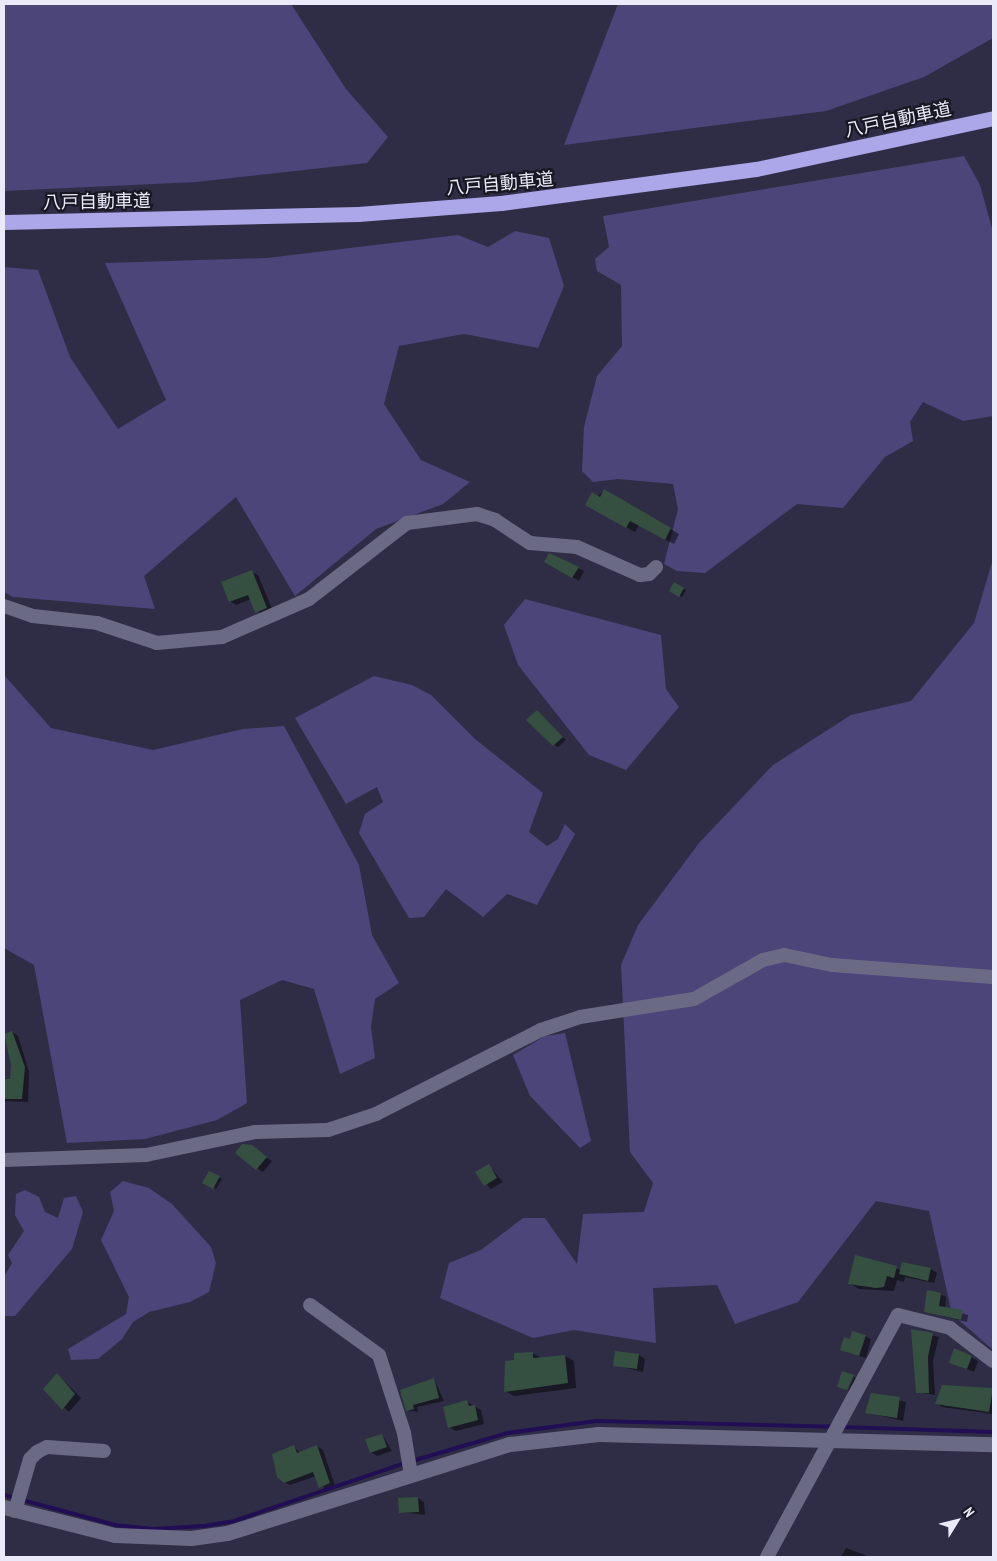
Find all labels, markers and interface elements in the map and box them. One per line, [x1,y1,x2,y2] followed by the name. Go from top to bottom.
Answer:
[843,98,953,142] street label: 八戸自動車道
[445,169,555,199] street label: 八戸自動車道
[43,190,151,214] street label: 八戸自動車道
[932,1496,982,1546] north arrow
[960,1504,979,1521] text: N

